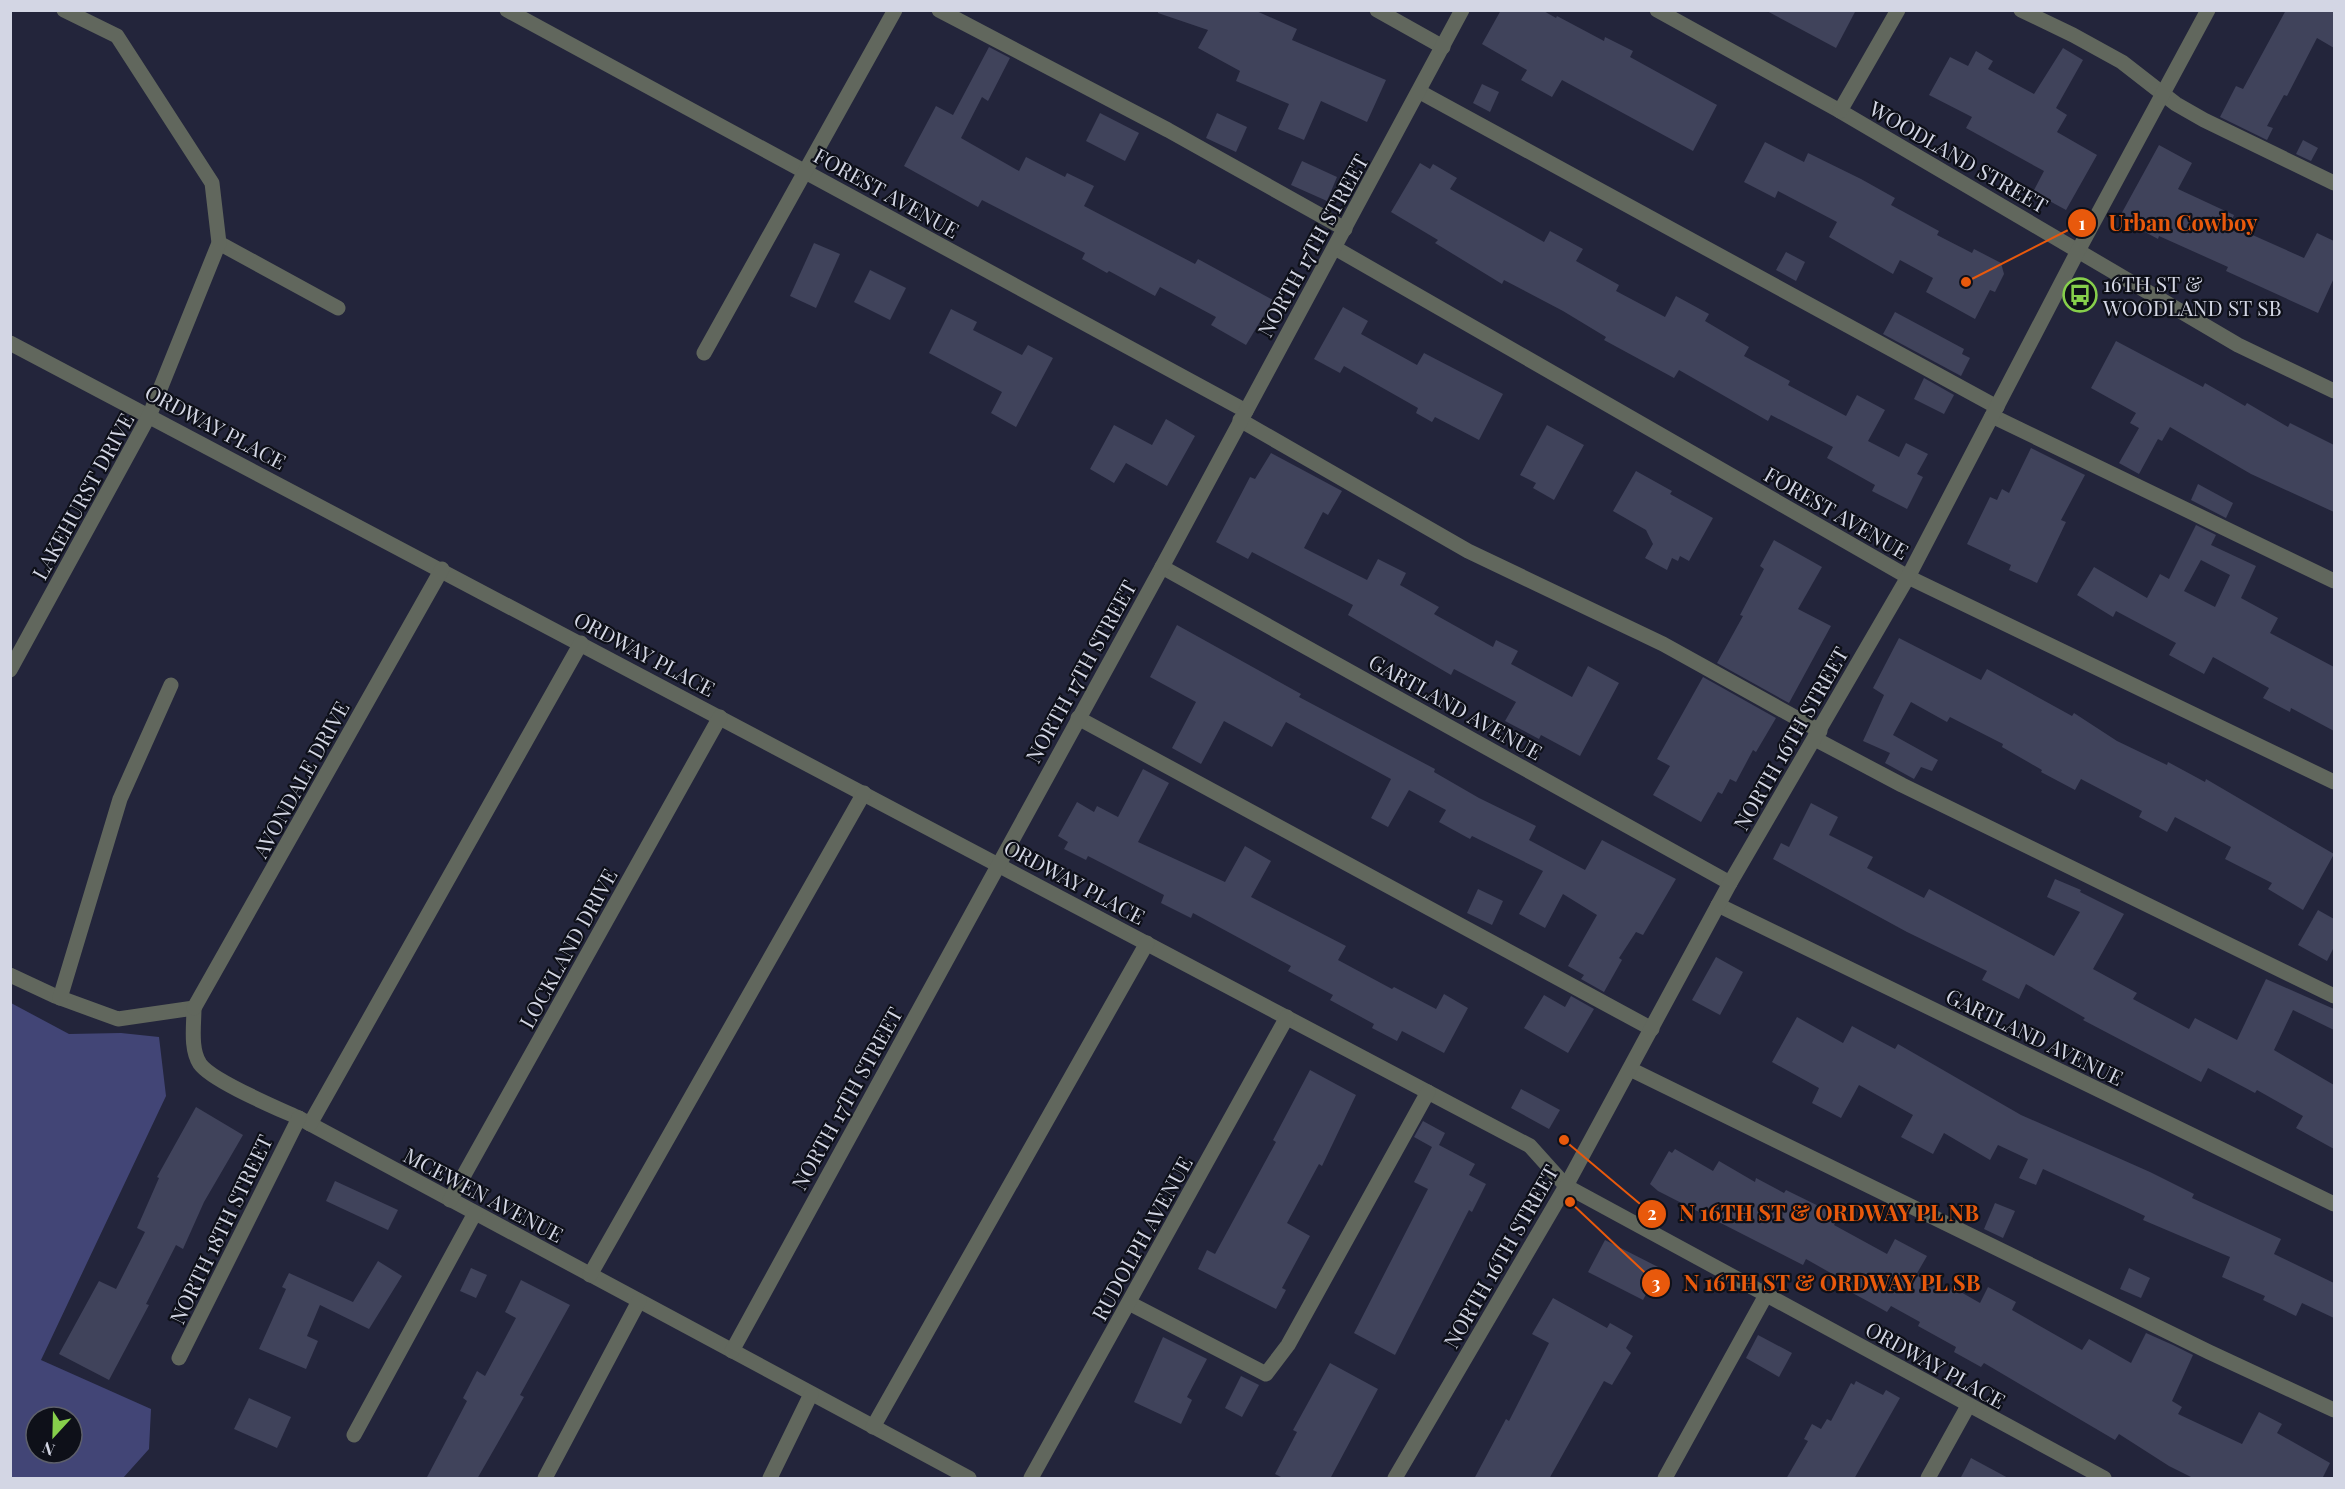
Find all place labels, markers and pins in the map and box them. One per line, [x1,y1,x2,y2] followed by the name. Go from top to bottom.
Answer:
[2067,203,2269,243] callout: Urban Cowboy
[2102,269,2282,321] place label: 16TH ST & WOODLAND ST SB
[2062,277,2098,313] bus stop icon: 16TH ST & WOODLAND ST SB
[1637,1194,1992,1234] callout: N 16TH ST & ORDWAY PL NB
[1641,1263,1993,1303] callout: N 16TH ST & ORDWAY PL SB

